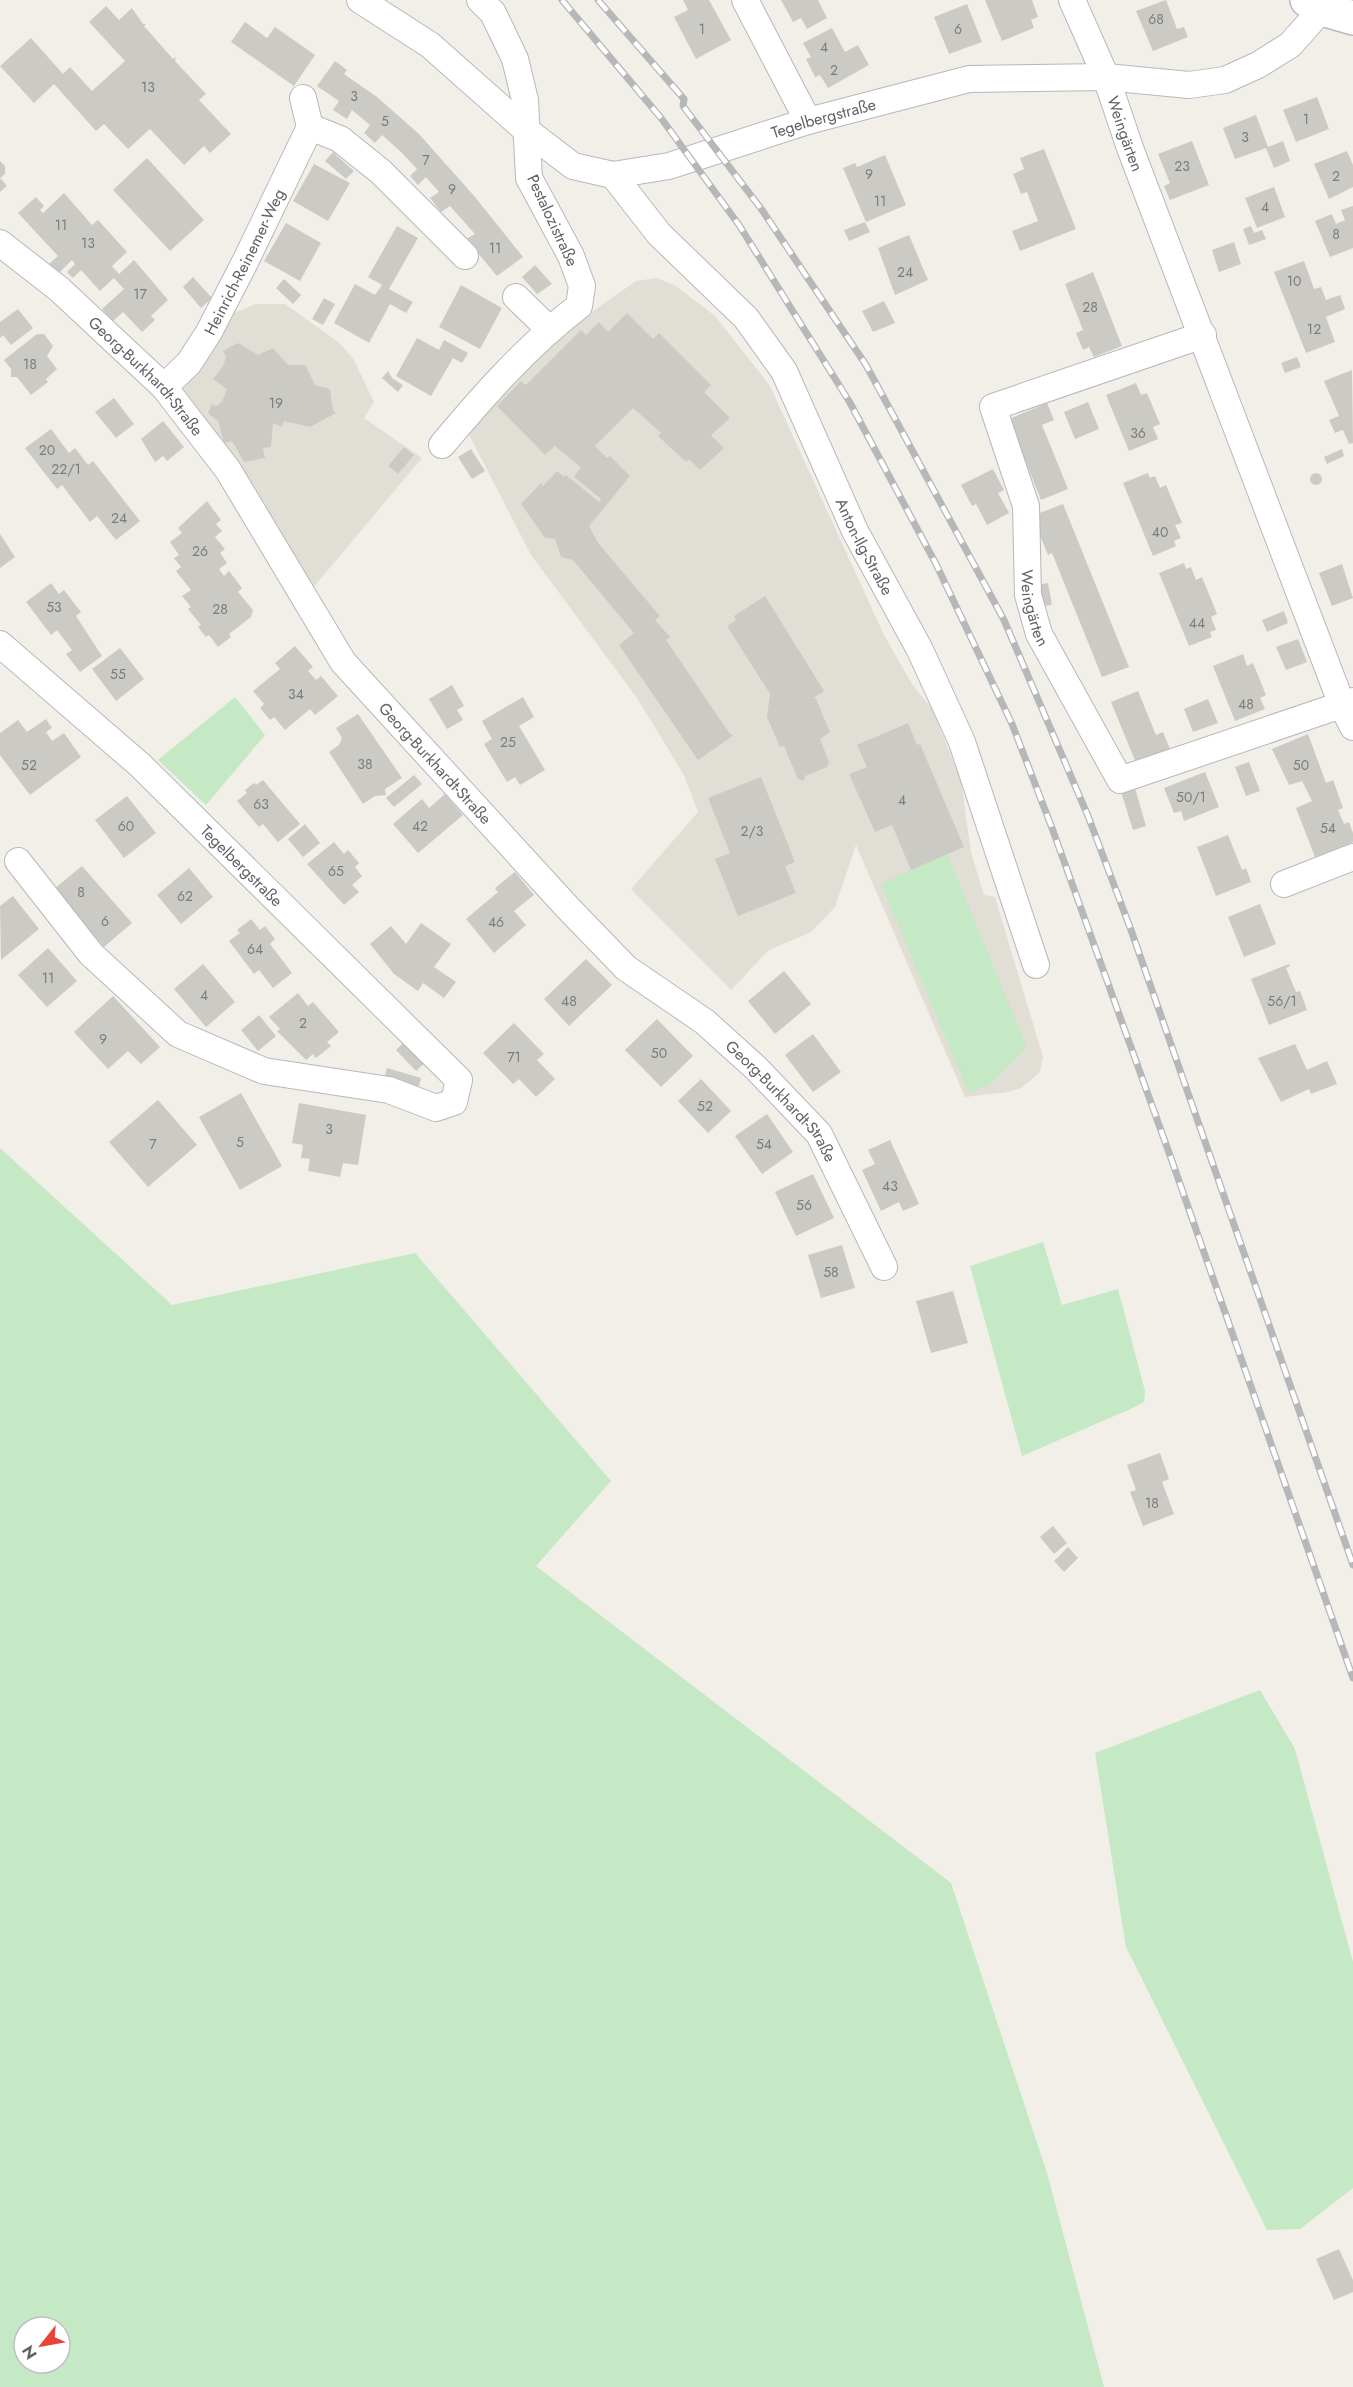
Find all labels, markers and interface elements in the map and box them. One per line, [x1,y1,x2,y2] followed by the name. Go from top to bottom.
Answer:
[1148,9,1164,29] house number: 68
[699,19,705,39] house number: 1
[954,19,962,39] house number: 6
[820,37,828,57] house number: 4
[830,60,838,80] house number: 2
[141,77,155,97] house number: 13
[350,86,358,106] house number: 3
[768,93,878,144] street label: Tegelbergstraße
[1101,93,1149,175] street label: Weingärten
[1303,109,1309,129] house number: 1
[381,111,389,131] house number: 5
[1241,127,1249,147] house number: 3
[422,150,430,170] house number: 7
[1174,156,1190,176] house number: 23
[865,164,873,184] house number: 9
[1332,166,1340,186] house number: 2
[521,171,584,270] street label: Pestalozistraße
[448,179,456,199] house number: 9
[198,185,291,339] street label: Heinrich-Reinemer-Weg
[874,191,886,211] house number: 11
[1261,197,1269,217] house number: 4
[55,215,67,235] house number: 11
[1332,224,1340,244] house number: 8
[81,233,95,253] house number: 13
[489,238,501,258] house number: 11
[897,262,913,282] house number: 24
[1287,271,1301,291] house number: 10
[133,284,147,304] house number: 17
[1082,297,1098,317] house number: 28
[83,311,209,441] street label: Georg-Burkhardt-Straße
[1307,319,1321,339] house number: 12
[23,354,37,374] house number: 18
[269,393,283,413] house number: 19
[1130,423,1146,443] house number: 36
[39,440,55,460] house number: 20
[51,459,81,479] house number: 22/1
[830,494,899,599] street label: Anton-Ilg-Straße
[111,508,127,528] house number: 24
[1152,522,1168,542] house number: 40
[192,541,208,561] house number: 26
[1015,569,1055,651] street label: Weingärten
[46,597,62,617] house number: 53
[212,599,228,619] house number: 28
[1189,613,1205,633] house number: 44
[110,664,126,684] house number: 55
[288,684,304,704] house number: 34
[1238,694,1254,714] house number: 48
[373,697,497,829] street label: Georg-Burkhardt-Straße
[500,732,516,752] house number: 25
[357,754,373,774] house number: 38
[21,755,37,775] house number: 52
[1293,755,1309,775] house number: 50
[1176,787,1206,807] house number: 50/1
[898,790,906,810] house number: 4
[253,794,269,814] house number: 63
[118,816,134,836] house number: 60
[412,816,428,836] house number: 42
[1320,818,1336,838] house number: 54
[195,820,288,912] street label: Tegelbergstraße
[741,821,764,841] house number: 2/3
[328,861,344,881] house number: 65
[77,882,85,902] house number: 8
[177,886,193,906] house number: 62
[101,911,109,931] house number: 6
[488,912,504,932] house number: 46
[247,939,263,959] house number: 64
[42,968,54,988] house number: 11
[200,985,208,1005] house number: 4
[561,991,577,1011] house number: 48
[1267,991,1297,1011] house number: 56/1
[299,1013,307,1033] house number: 2
[99,1029,107,1049] house number: 9
[720,1035,842,1166] street label: Georg-Burkhardt-Straße
[651,1043,667,1063] house number: 50
[507,1047,521,1067] house number: 71
[697,1096,713,1116] house number: 52
[325,1119,333,1139] house number: 3
[236,1132,244,1152] house number: 5
[149,1134,157,1154] house number: 7
[756,1134,772,1154] house number: 54
[882,1176,898,1196] house number: 43
[796,1195,812,1215] house number: 56
[823,1262,839,1282] house number: 58
[1145,1493,1159,1513] house number: 18
[12,2315,72,2375] north arrow
[16,2341,43,2364] text: N

